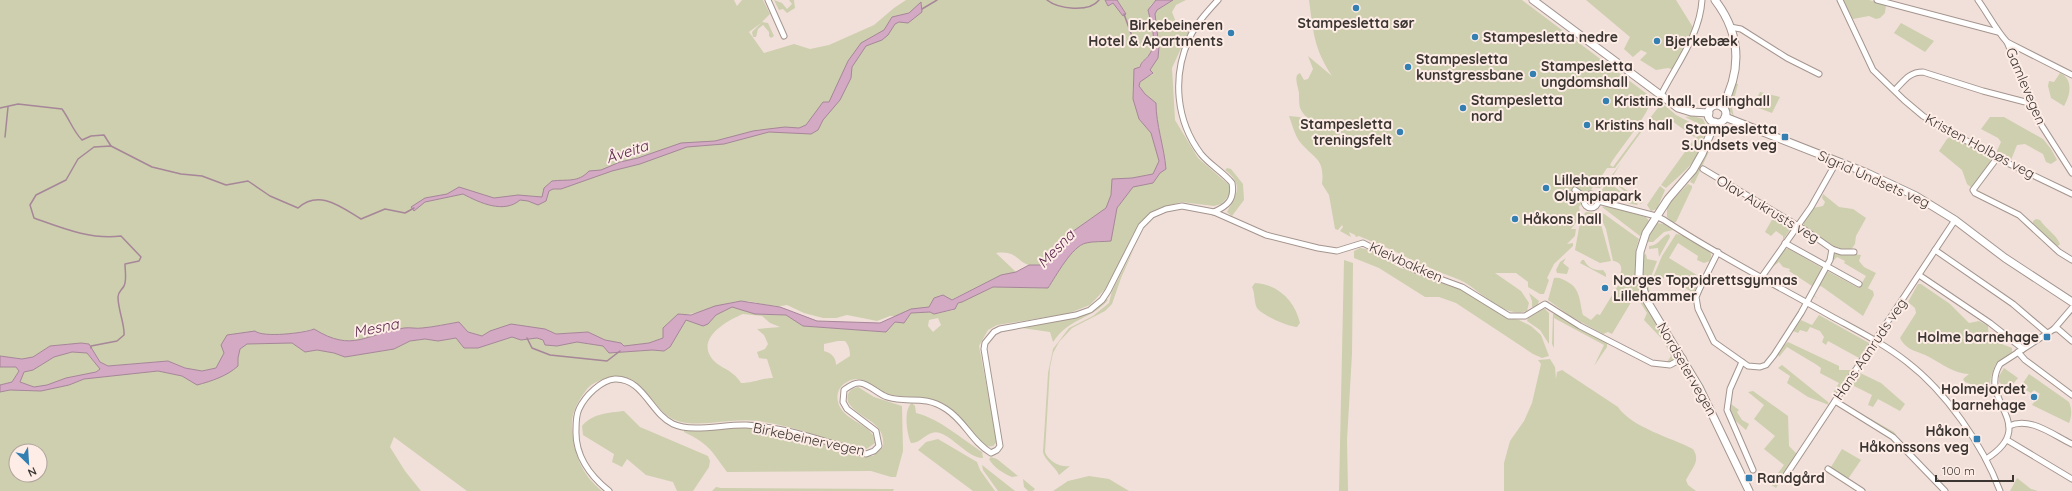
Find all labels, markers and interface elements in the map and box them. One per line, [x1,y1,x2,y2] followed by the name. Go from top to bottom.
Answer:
[1351,3,1361,13] marker: Stampesletta sør
[1297,14,1415,32] place label: Stampesletta sør
[1088,16,1223,50] place label: Birkebeineren Hotel & Apartments
[1226,28,1236,38] marker: Birkebeineren Hotel & Apartments
[1483,28,1618,46] place label: Stampesletta nedre
[1470,32,1480,42] marker: Stampesletta nedre
[1665,32,1738,50] place label: Bjerkebæk
[1652,36,1662,46] marker: Bjerkebæk
[2002,45,2050,127] street label: Gamlevegen
[1416,50,1524,84] place label: Stampesletta kunstgressbane
[1541,57,1633,91] place label: Stampesletta ungdomshall
[1403,62,1413,72] marker: Stampesletta kunstgressbane
[1528,69,1538,79] marker: Stampesletta ungdomshall
[1471,91,1563,125] place label: Stampesletta nord
[1614,92,1770,110] place label: Kristins hall, curlinghall
[1601,96,1611,106] marker: Kristins hall, curlinghall
[1458,103,1468,113] marker: Stampesletta nord
[1922,109,2038,183] street label: Kristen Holbøs veg
[1300,115,1392,149] place label: Stampesletta treningsfelt
[1595,116,1673,134] place label: Kristins hall
[1582,120,1592,130] marker: Kristins hall
[1682,120,1777,154] place label: Stampesletta S.Undsets veg
[1395,127,1405,137] marker: Stampesletta treningsfelt
[1780,132,1790,142] marker: Stampesletta S.Undsets veg
[603,135,651,167] water label: Åveita
[1815,146,1933,212] street label: Sigrid Undsets veg
[1554,171,1642,205] place label: Lillehammer Olympiapark
[1713,171,1823,247] street label: Olav Aukrusts veg
[1541,183,1551,193] marker: Lillehammer Olympiapark
[1523,210,1602,228] place label: Håkons hall
[1510,214,1520,224] marker: Håkons hall
[1033,225,1079,272] water label: Mesna
[1367,238,1445,286] street label: Kleivbakken
[1613,271,1798,305] place label: Norges Toppidrettsgymnas Lillehammer
[1600,283,1610,293] marker: Norges Toppidrettsgymnas Lillehammer
[1829,295,1911,403] street label: Hans Aanruds veg
[352,314,401,341] water label: Mesna
[1653,319,1721,419] street label: Nordsetervegen
[1917,328,2039,346] place label: Holme barnehage
[2042,332,2052,342] marker: Holme barnehage
[1941,380,2026,414] place label: Holmejordet barnehage
[2029,392,2039,402] marker: Holmejordet barnehage
[752,418,866,460] street label: Birkebeinervegen
[1859,422,1969,456] place label: Håkon Håkonssons veg
[1972,434,1982,444] marker: Håkon Håkonssons veg
[8,443,48,483] north arrow
[1936,457,2013,483] scale bar
[1942,463,1975,478] text: 100 m
[26,464,39,480] text: N
[1757,469,1825,487] place label: Randgård
[1744,473,1754,483] marker: Randgård

